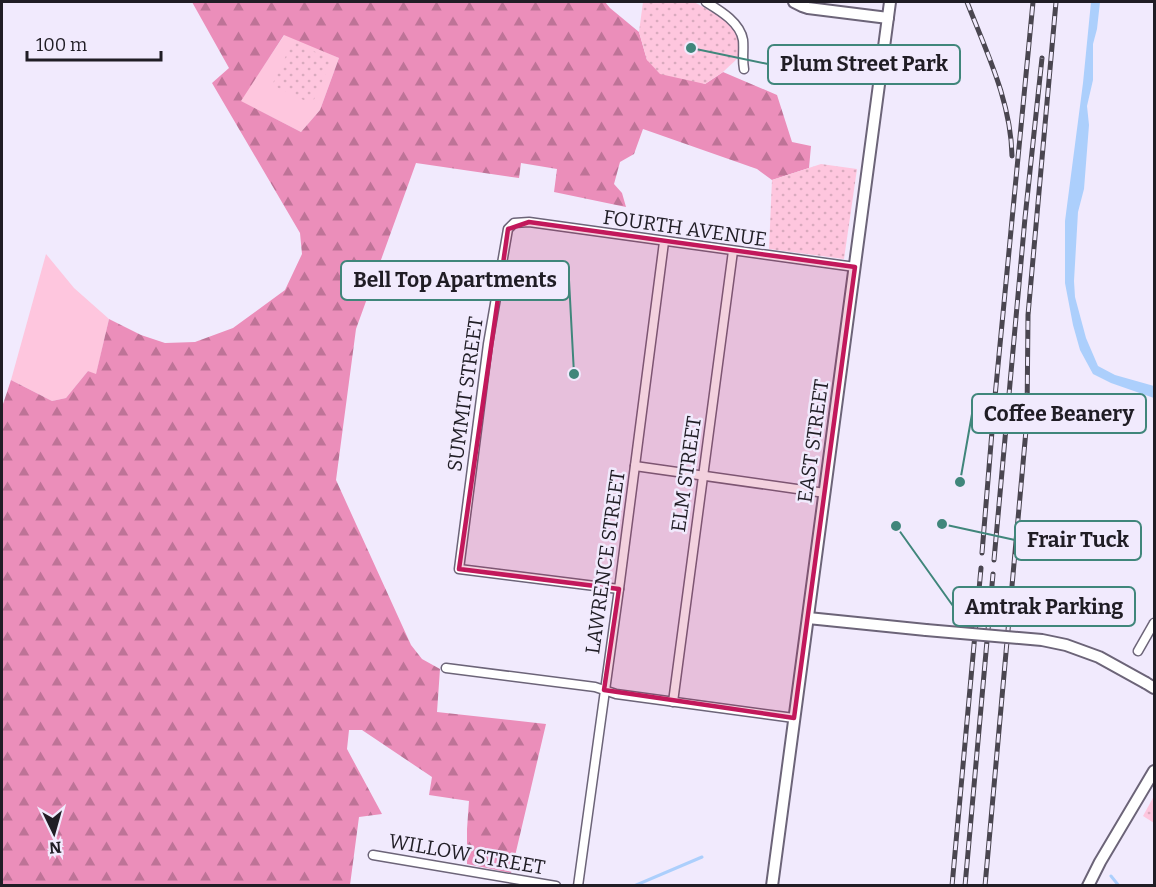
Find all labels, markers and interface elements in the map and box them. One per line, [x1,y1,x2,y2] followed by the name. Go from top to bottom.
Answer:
[27,24,160,62] scale bar
[36,34,87,56] text: 100 m
[768,45,960,84] callout: Plum Street Park
[780,51,948,77] text: Plum Street Park
[601,205,769,251] street label: FOURTH AVENUE
[341,261,569,300] callout: Bell Top Apartments
[353,267,557,293] text: Bell Top Apartments
[442,315,488,473] street label: SUMMIT STREET
[792,378,834,504] street label: EAST STREET
[972,394,1146,433] callout: Coffee Beanery
[984,401,1135,427] text: Coffee Beanery
[666,414,706,533] street label: ELM STREET
[580,468,630,655] street label: LAWRENCE STREET
[1015,521,1141,560] callout: Frair Tuck
[1027,527,1130,553] text: Frair Tuck
[953,587,1135,626] callout: Amtrak Parking
[965,594,1123,620] text: Amtrak Parking
[24,803,84,863] north arrow
[387,828,547,880] street label: WILLOW STREET
[48,837,62,857] text: N

